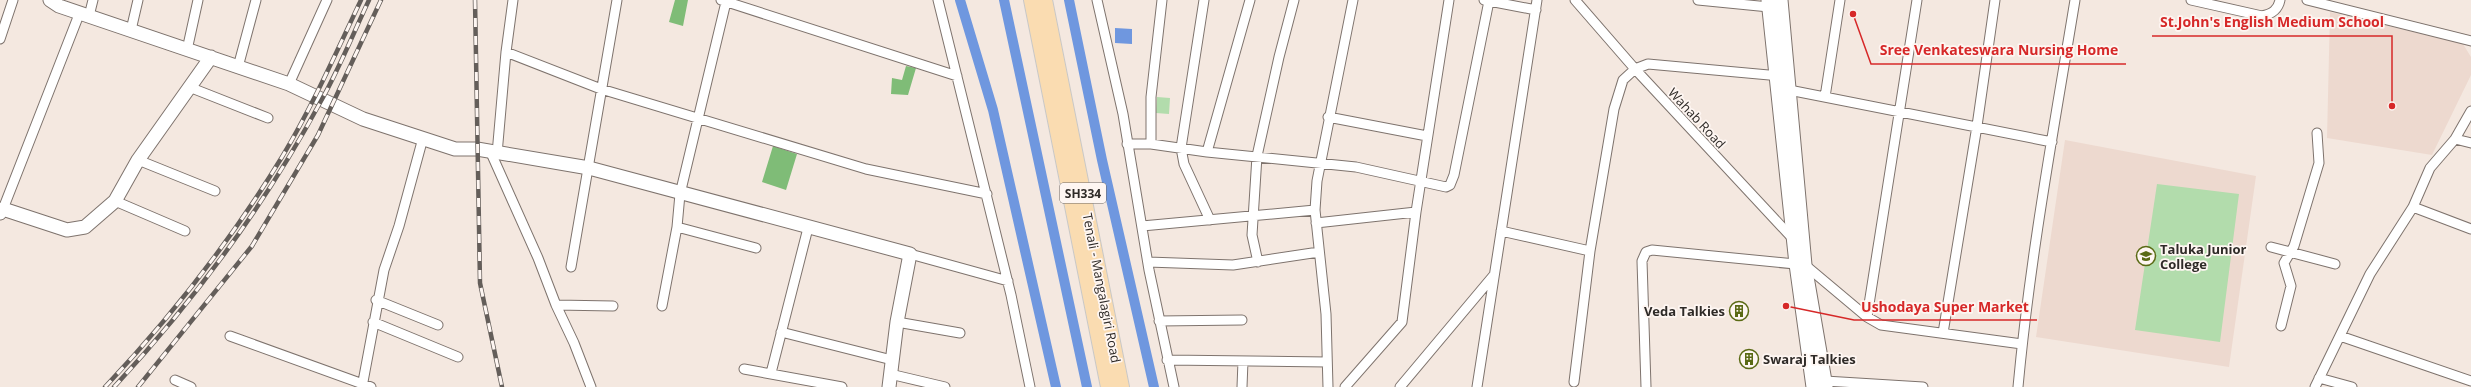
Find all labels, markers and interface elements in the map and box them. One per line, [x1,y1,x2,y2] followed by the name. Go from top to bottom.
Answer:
[2152,10,2392,36] callout: St.John's English Medium School
[2160,12,2384,31] text: St.John's English Medium School
[1871,38,2126,64] callout: Sree Venkateswara Nursing Home
[1880,40,2118,59] text: Sree Venkateswara Nursing Home
[1664,84,1730,152] street label: Wahab Road
[1060,183,1106,203] road number: SH334
[1079,212,1125,364] street label: Tenali - Mangalagiri Road
[2160,240,2247,273] place label: Taluka Junior College
[2135,245,2157,267] school or university icon: Taluka Junior College
[1854,294,2037,320] callout: Ushodaya Super Market
[1861,297,2029,316] text: Ushodaya Super Market
[1728,300,1750,322] building icon: Veda Talkies
[1644,302,1725,320] place label: Veda Talkies
[1738,348,1760,370] building icon: Swaraj Talkies
[1763,350,1856,368] place label: Swaraj Talkies

